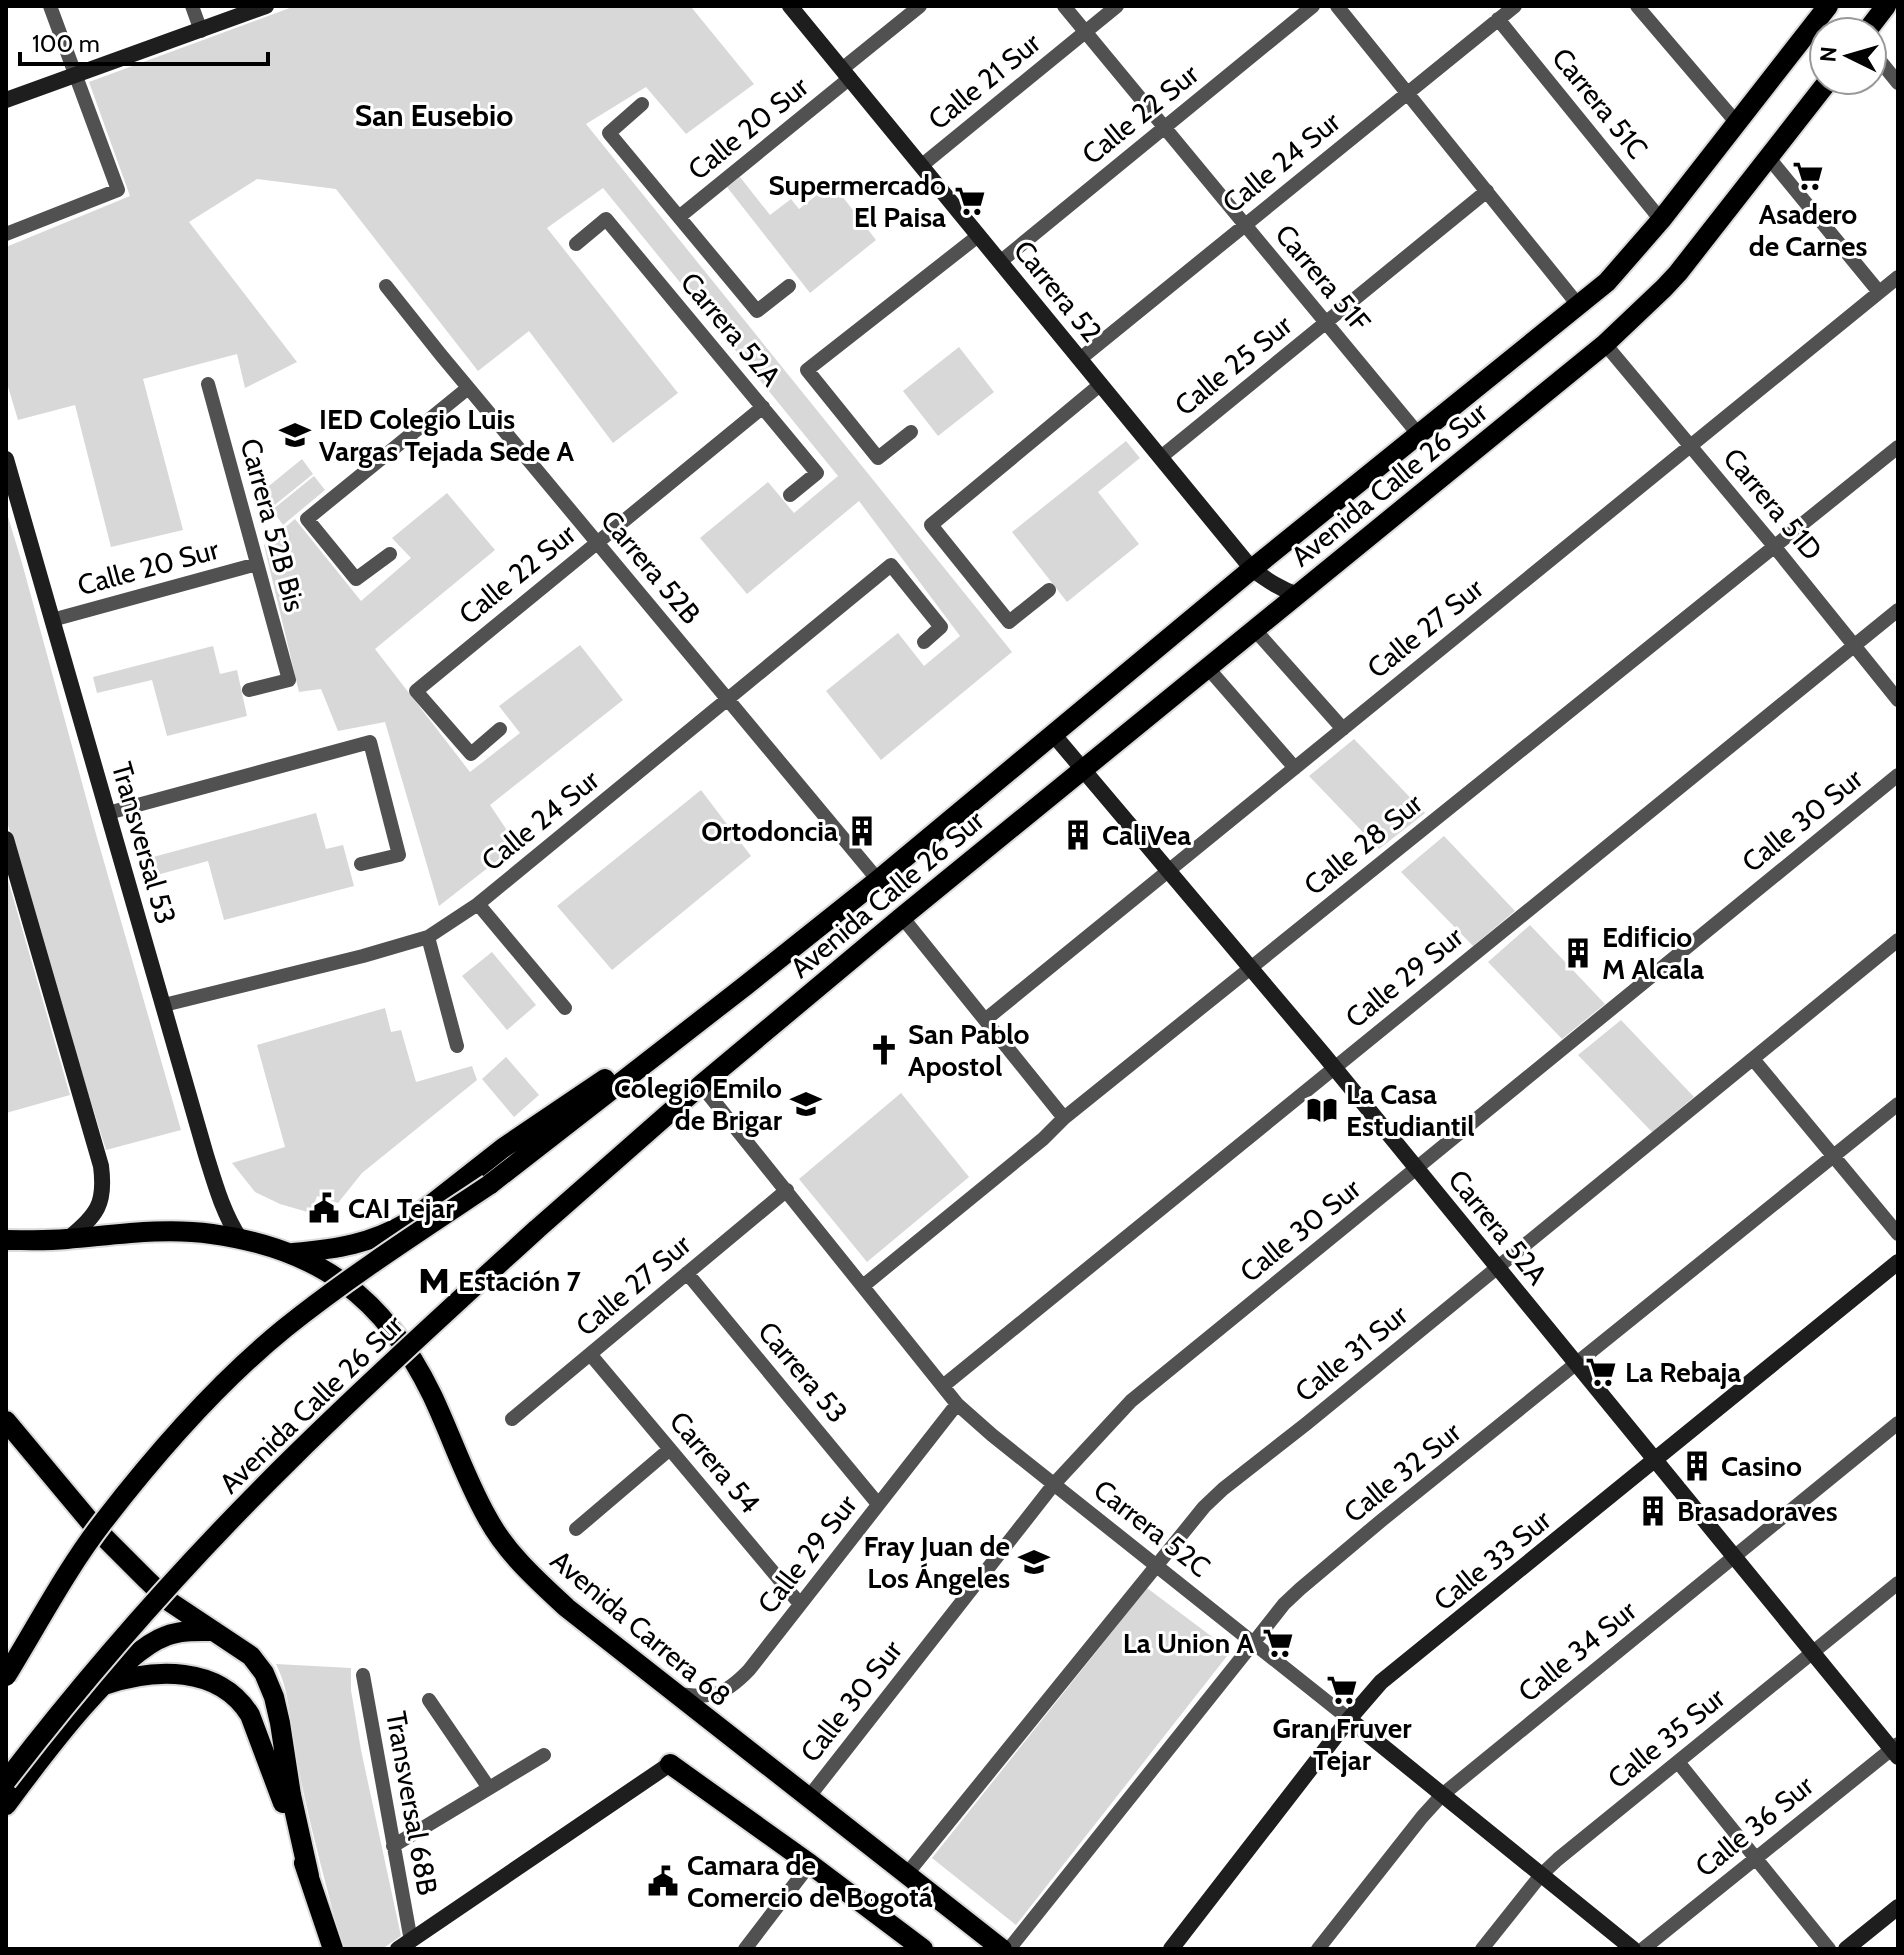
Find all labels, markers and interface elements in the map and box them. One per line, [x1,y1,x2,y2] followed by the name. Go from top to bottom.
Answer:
[20,16,268,66] scale bar
[1808,16,1888,96] north arrow
[921,25,1047,136] street label: Calle 21 Sur
[32,29,100,58] text: 100 m
[1545,41,1655,165] street label: Carrera 51C
[1814,45,1843,63] text: N
[1075,57,1205,171] street label: Calle 22 Sur
[681,69,815,187] street label: Calle 20 Sur
[355,97,513,134] district label: San Eusebio
[1215,104,1347,220] street label: Calle 24 Sur
[1791,159,1825,193] supermarket icon: Asadero de Carnes
[768,168,946,234] place label: Supermercado El Paisa
[953,184,987,218] supermarket icon: Supermercado El Paisa
[1749,197,1867,263] place label: Asadero de Carnes
[1268,217,1378,339] street label: Carrera 51F
[1007,233,1109,349] street label: Carrera 52
[674,265,789,393] street label: Carrera 52A
[1168,308,1298,422] street label: Calle 25 Sur
[1284,395,1494,573] street label: Avenida Calle 26 Sur
[319,402,575,468] place label: IED Colegio Luis Vargas Tejada Sede A
[278,418,312,452] school or university icon: IED Colegio Luis Vargas Tejada Sede A
[234,435,312,615] street label: Carrera 52B Bis
[1716,441,1830,567] street label: Carrera 51D
[594,503,708,631] street label: Carrera 52B
[452,517,582,631] street label: Calle 22 Sur
[74,532,222,602] street label: Calle 20 Sur
[1360,571,1490,685] street label: Calle 27 Sur
[105,758,183,928] street label: Transversal 53
[1735,761,1869,879] street label: Calle 30 Sur
[474,762,606,878] street label: Calle 24 Sur
[1297,786,1429,902] street label: Calle 28 Sur
[783,803,991,985] street label: Avenida Calle 26 Sur
[701,814,838,848] place label: Ortodoncia
[845,814,879,848] building icon: Ortodoncia
[1061,818,1095,852] building icon: CaliVea
[1102,818,1191,852] place label: CaliVea
[1339,919,1470,1035] street label: Calle 29 Sur
[1602,920,1704,986] place label: Edificio M Alcala
[1561,936,1595,970] building icon: Edificio M Alcala
[908,1017,1029,1083] place label: San Pablo Apostol
[867,1033,901,1067] church icon: San Pablo Apostol
[614,1071,783,1137] place label: Colegio Emilo de Brigar
[1346,1077,1475,1143] place label: La Casa Estudiantil
[789,1087,823,1121] school or university icon: Colegio Emilo de Brigar
[1305,1093,1339,1127] library icon: La Casa Estudiantil
[1441,1163,1555,1292] street label: Carrera 52A
[1233,1171,1367,1289] street label: Calle 30 Sur
[307,1191,341,1225] public building icon: CAI Tejar
[348,1191,455,1225] place label: CAI Tejar
[569,1227,697,1343] street label: Calle 27 Sur
[417,1264,451,1298] metro station icon: Estación 7
[458,1264,581,1298] place label: Estación 7
[1288,1297,1414,1409] street label: Calle 31 Sur
[212,1308,410,1500] street label: Avenida Calle 26 Sur
[751,1315,855,1429] street label: Carrera 53
[1584,1355,1618,1389] supermarket icon: La Rebaja
[1625,1355,1741,1389] place label: La Rebaja
[663,1404,767,1520] street label: Carrera 54
[1337,1415,1467,1529] street label: Calle 32 Sur
[1680,1449,1714,1483] building icon: Casino
[1721,1449,1802,1483] place label: Casino
[1087,1472,1217,1584] street label: Carrera 52C
[750,1488,864,1620] street label: Calle 29 Sur
[1636,1494,1670,1528] building icon: Brasadoraves
[1677,1494,1838,1528] place label: Brasadoraves
[1427,1502,1557,1617] street label: Calle 33 Sur
[863,1529,1010,1595] place label: Fray Juan de Los Ángeles
[544,1543,738,1713] street label: Avenida Carrera 68
[1017,1545,1051,1579] school or university icon: Fray Juan de Los Ángeles
[1511,1593,1643,1709] street label: Calle 34 Sur
[1123,1626,1254,1660] place label: La Union A
[1261,1626,1295,1660] supermarket icon: La Union A
[793,1633,909,1769] street label: Calle 30 Sur
[1325,1673,1359,1707] supermarket icon: Gran Fruver Tejar
[1601,1680,1731,1795] street label: Calle 35 Sur
[379,1708,445,1898] street label: Transversal 68B
[1273,1711,1412,1777] place label: Gran Fruver Tejar
[1688,1768,1820,1884] street label: Calle 36 Sur
[687,1848,933,1914] place label: Camara de Comercio de Bogotá
[646,1864,680,1898] public building icon: Camara de Comercio de Bogotá

